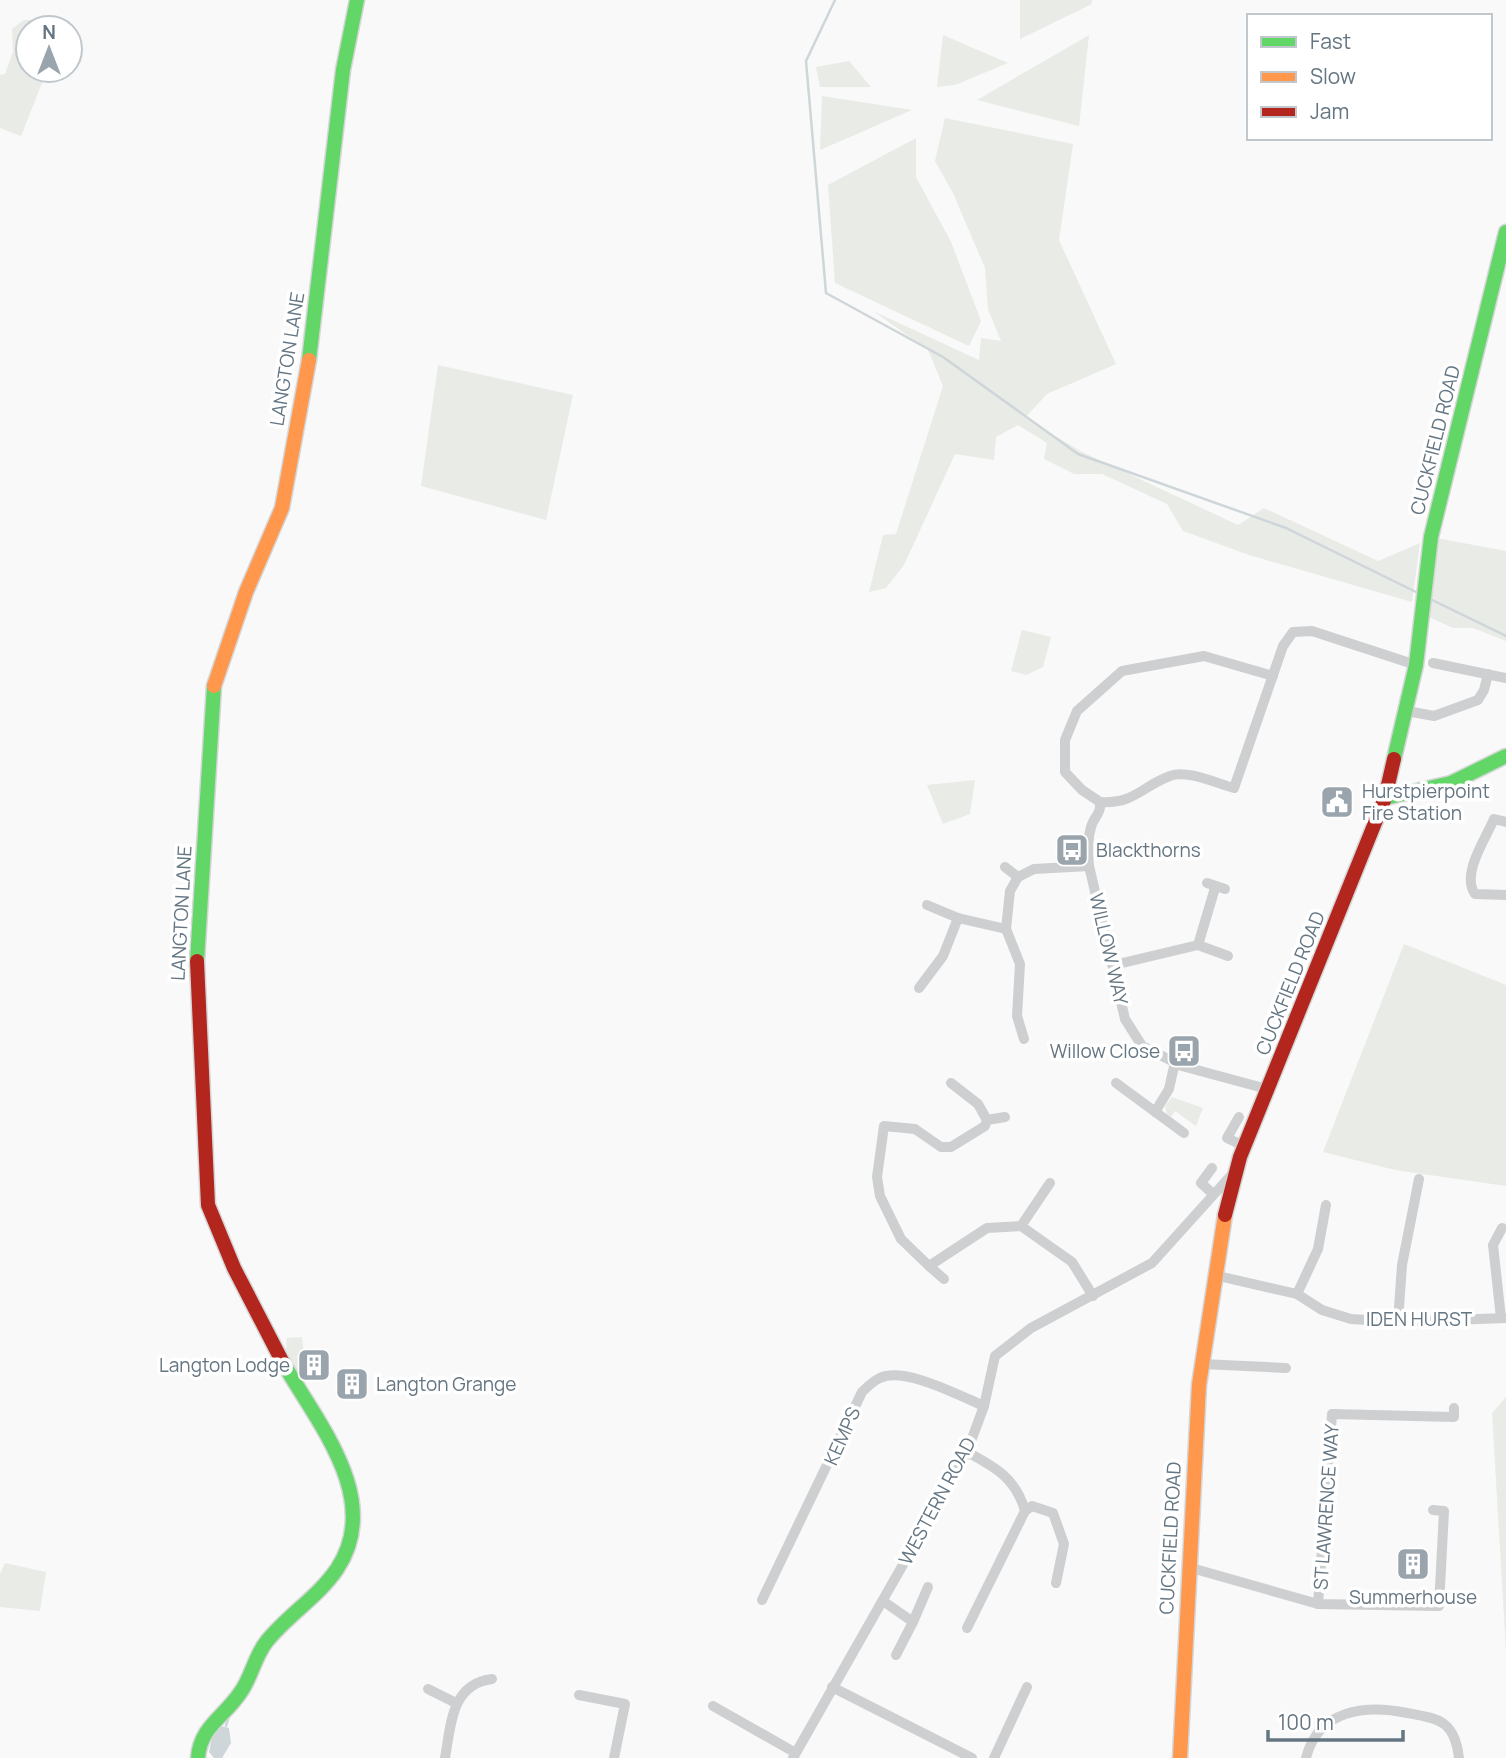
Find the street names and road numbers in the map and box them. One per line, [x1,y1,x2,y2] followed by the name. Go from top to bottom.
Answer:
[264,290,310,428] street label: LANGTON LANE
[1404,363,1466,517] street label: CUCKFIELD ROAD
[164,845,198,981] street label: LANGTON LANE
[1084,891,1135,1008] street label: WILLOW WAY
[1249,907,1331,1059] street label: CUCKFIELD ROAD
[1366,1306,1473,1332] street label: IDEN HURST
[818,1402,866,1469] street label: KEMPS
[1307,1423,1345,1591] street label: ST LAWRENCE WAY
[892,1433,982,1569] street label: WESTERN ROAD
[1153,1461,1187,1615] street label: CUCKFIELD ROAD

